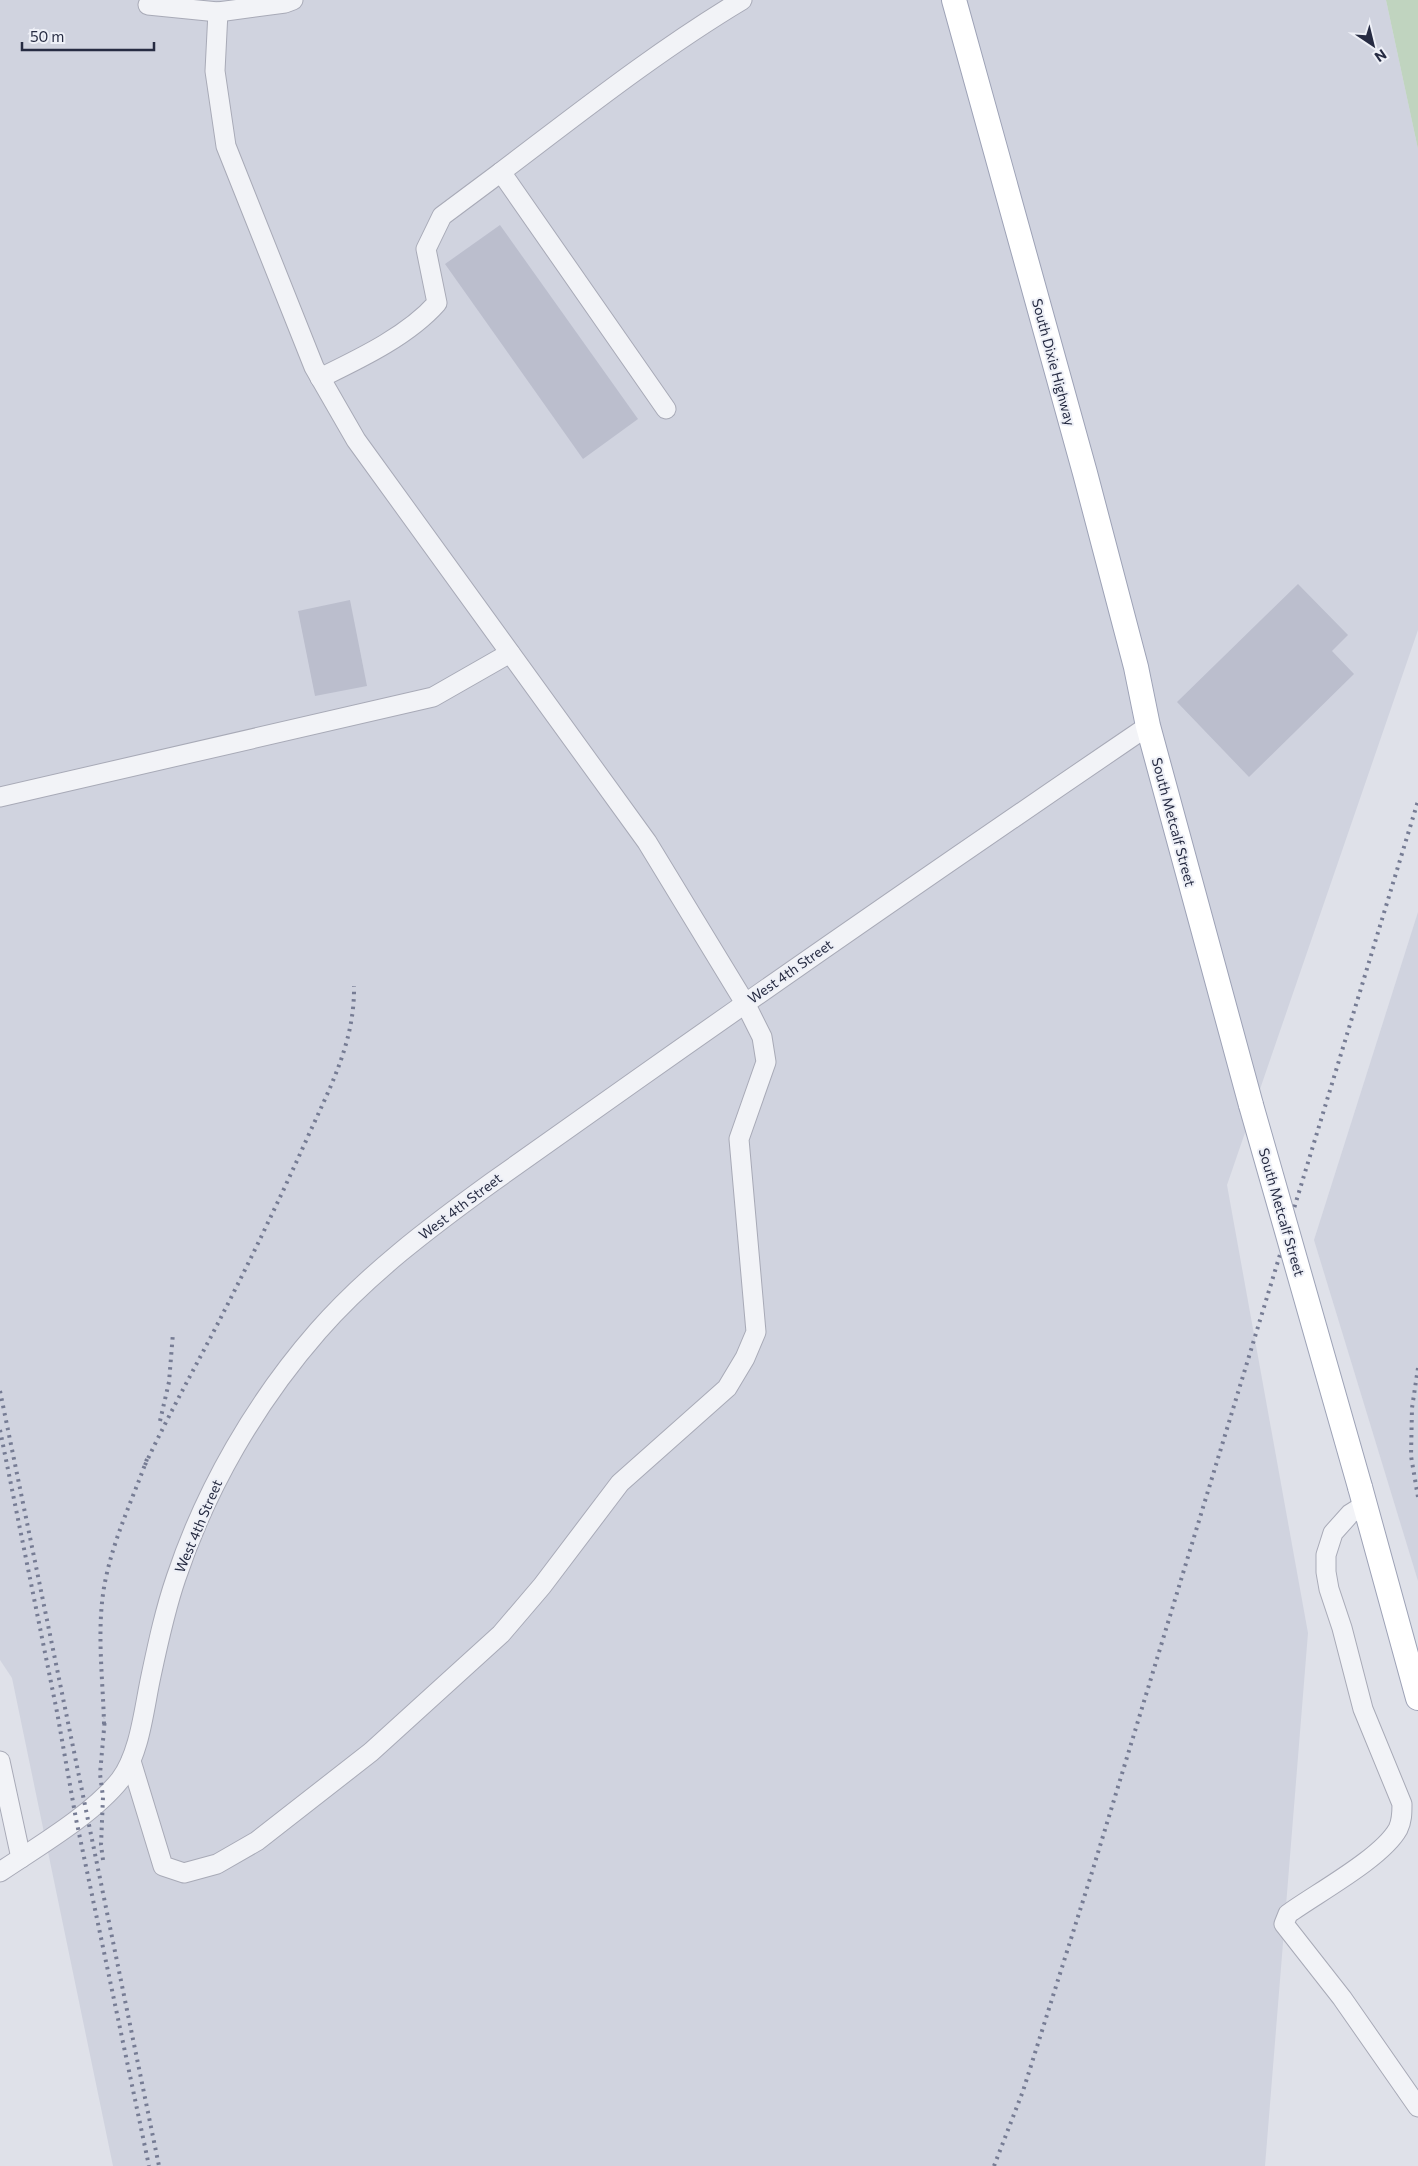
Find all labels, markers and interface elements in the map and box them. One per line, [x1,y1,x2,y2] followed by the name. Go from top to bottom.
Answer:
[22,20,155,52] scale bar
[1348,20,1398,70] north arrow
[30,27,64,45] text: 50 m
[1372,46,1390,66] text: N
[1029,297,1079,427] street label: South Dixie Highway
[1149,756,1199,889] street label: South Metcalf Street
[744,935,836,1007] street label: West 4th Street
[1256,1146,1309,1278] street label: South Metcalf Street
[415,1169,505,1243] street label: West 4th Street
[171,1476,225,1575] street label: West 4th Street

